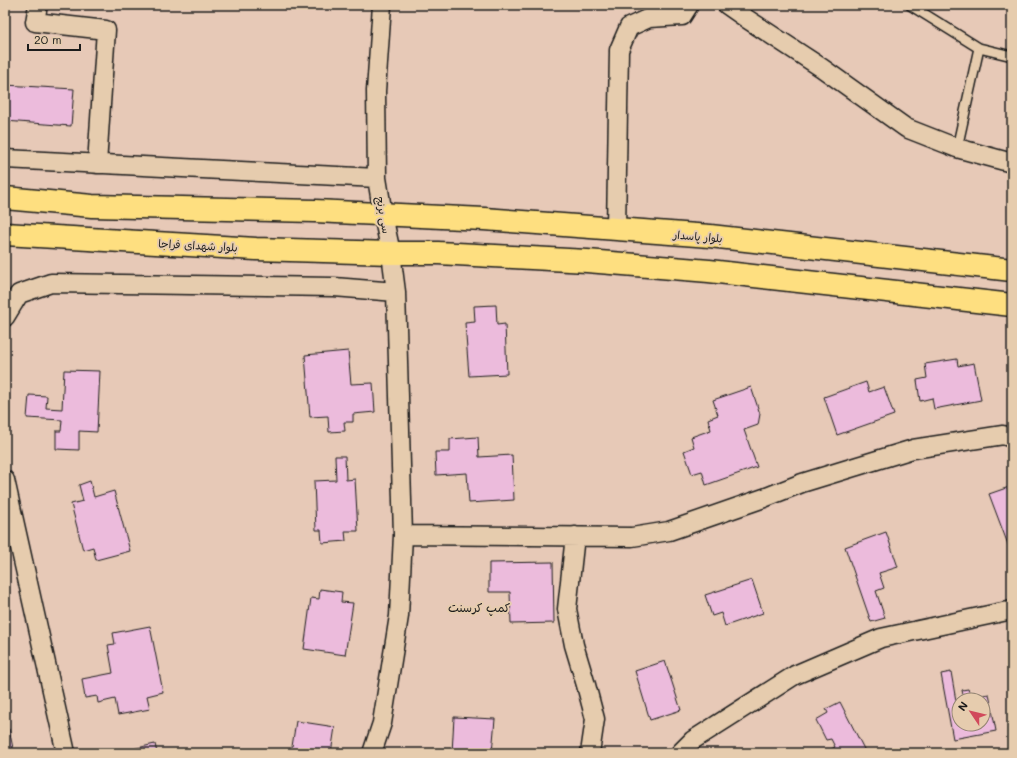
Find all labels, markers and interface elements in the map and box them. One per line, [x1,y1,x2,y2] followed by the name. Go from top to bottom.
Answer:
[28,26,80,52] scale bar
[34,31,62,47] text: 20 m
[372,195,395,235] street label: سی برنج
[672,226,723,247] street label: بلوار پاسدار
[158,235,238,256] street label: بلوار شهدای فراجا
[448,599,510,616] district label: کمپ کرسنت
[951,692,991,732] north arrow
[954,698,971,714] text: N

